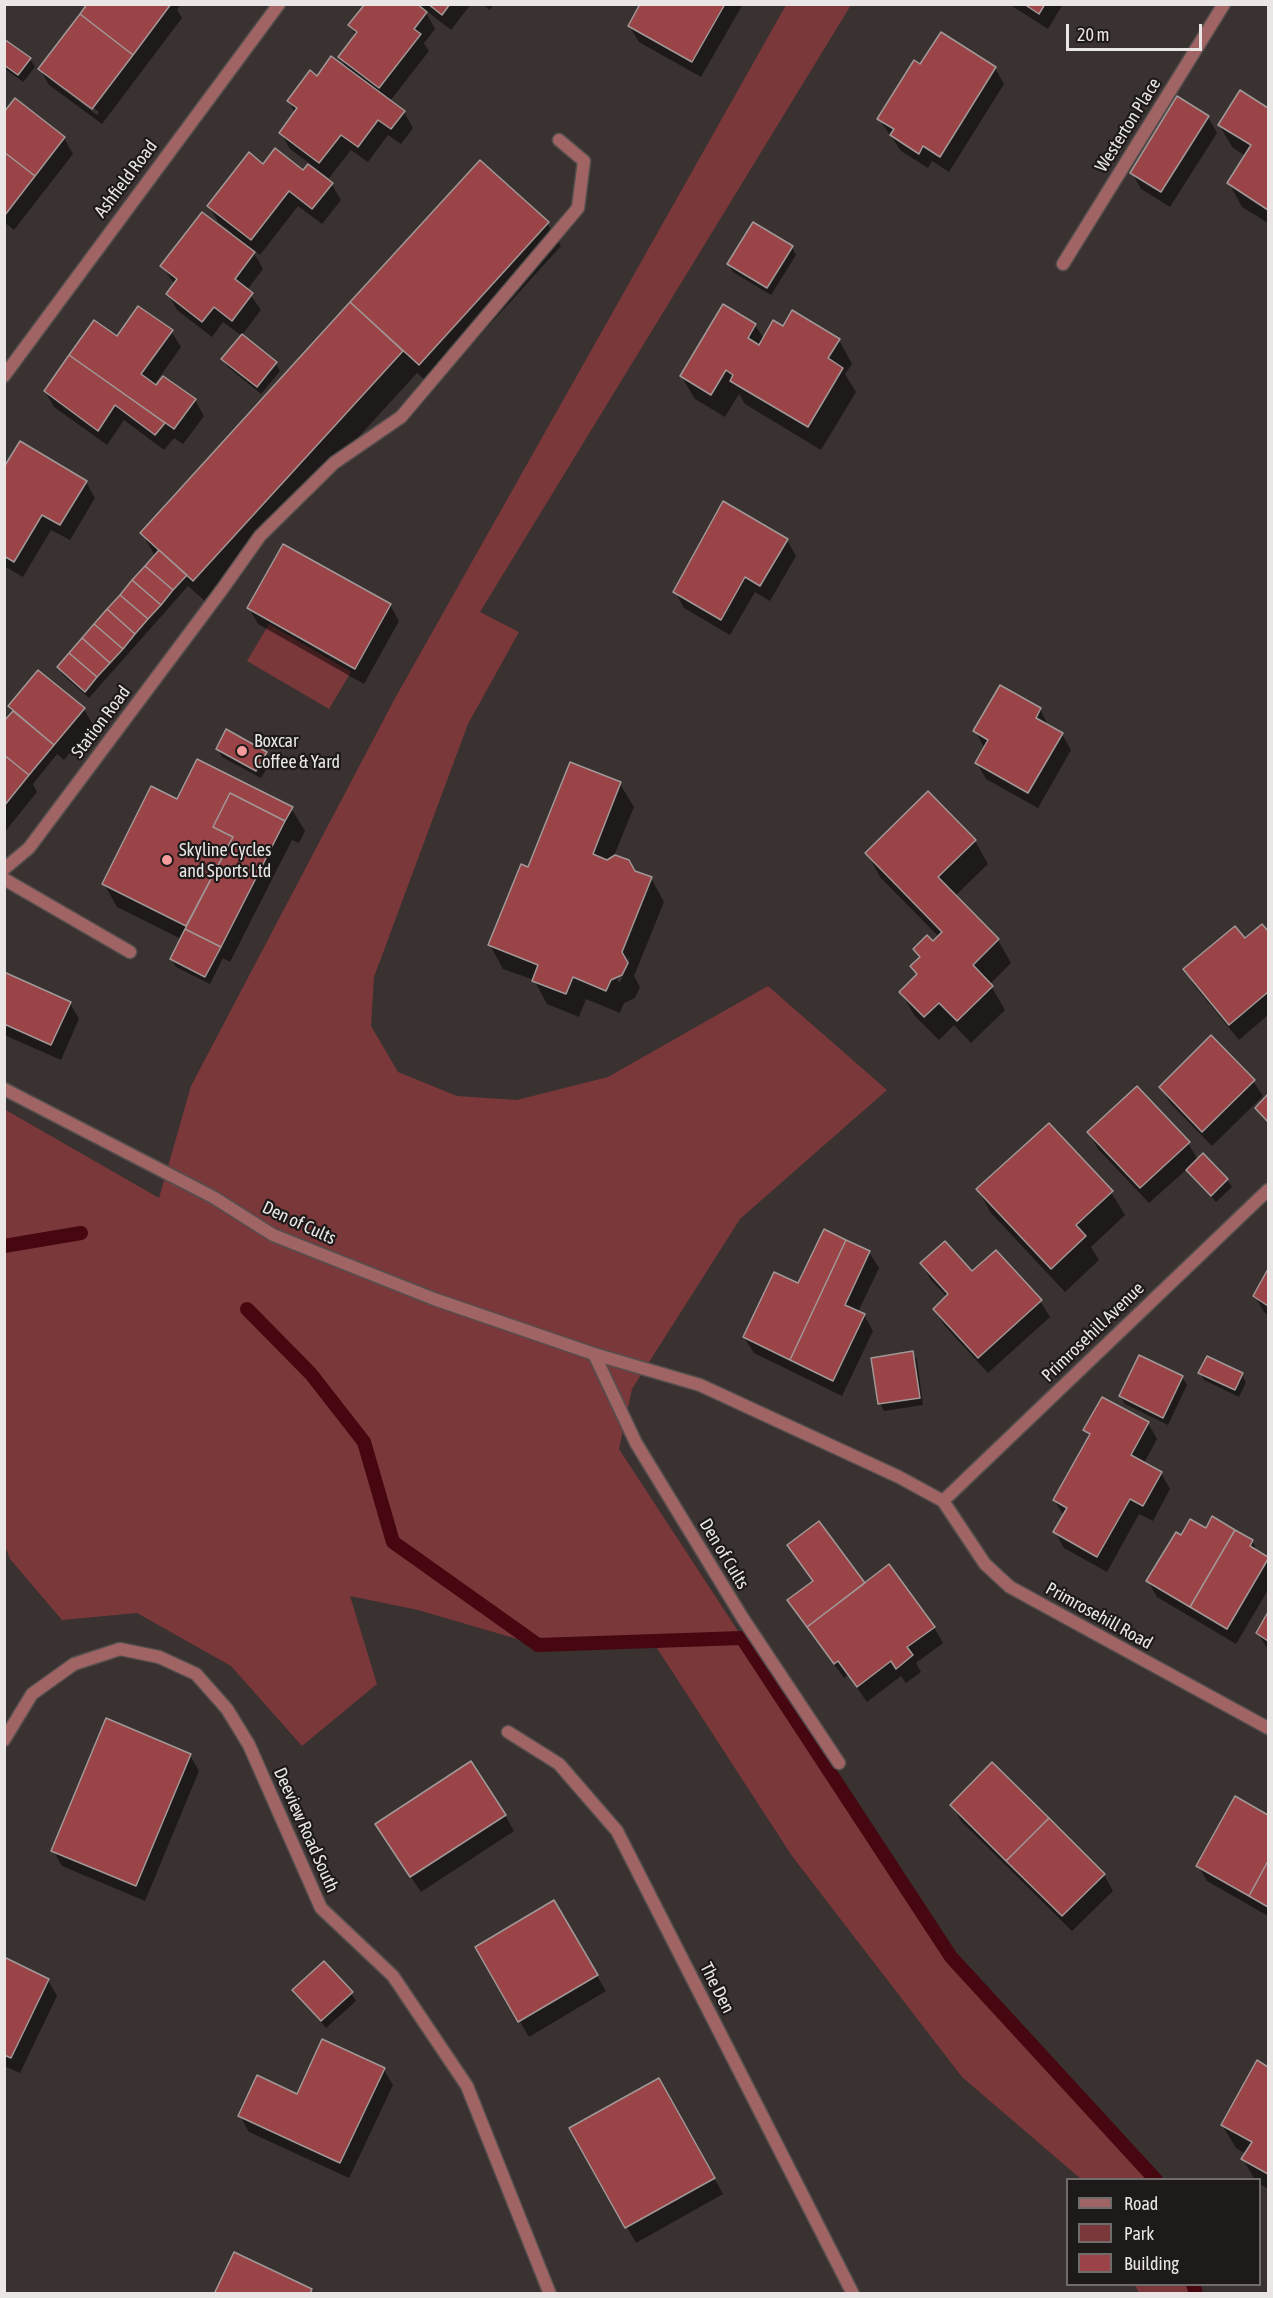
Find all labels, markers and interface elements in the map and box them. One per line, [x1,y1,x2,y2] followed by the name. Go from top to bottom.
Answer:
[1069,12,1206,50] scale bar
[1077,24,1109,45] text: 20 m
[1091,74,1165,176] street label: Westerton Place
[90,136,162,222] street label: Ashfield Road
[67,682,135,762] street label: Station Road
[254,730,340,772] place label: Boxcar Coffee & Yard
[235,744,249,758] marker: Boxcar Coffee & Yard
[179,839,271,882] place label: Skyline Cycles and Sports Ltd
[160,853,174,867] marker: Skyline Cycles and Sports Ltd
[259,1197,339,1249] street label: Den of Cults
[1037,1278,1149,1386] street label: Primrosehill Avenue
[695,1515,753,1593] street label: Den of Cults
[1042,1578,1156,1654] street label: Primrosehill Road
[269,1764,343,1896] street label: Deeview Road South
[695,1959,739,2017] street label: The Den
[1066,2178,1261,2286] legend
[1124,2193,1158,2214] text: Road
[1124,2223,1154,2244] text: Park
[1124,2253,1179,2274] text: Building

